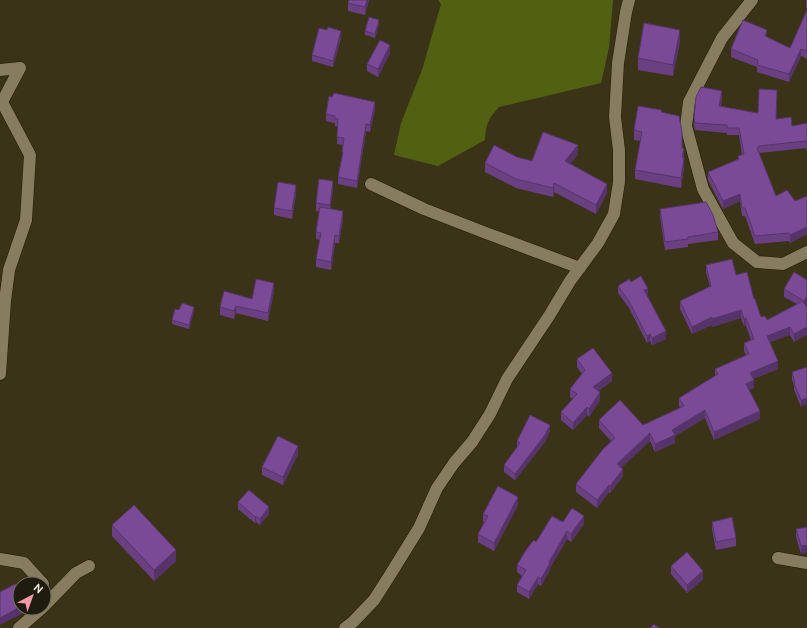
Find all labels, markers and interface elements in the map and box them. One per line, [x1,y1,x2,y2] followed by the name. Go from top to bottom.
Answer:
[12,576,52,616] north arrow
[32,581,46,596] text: N

